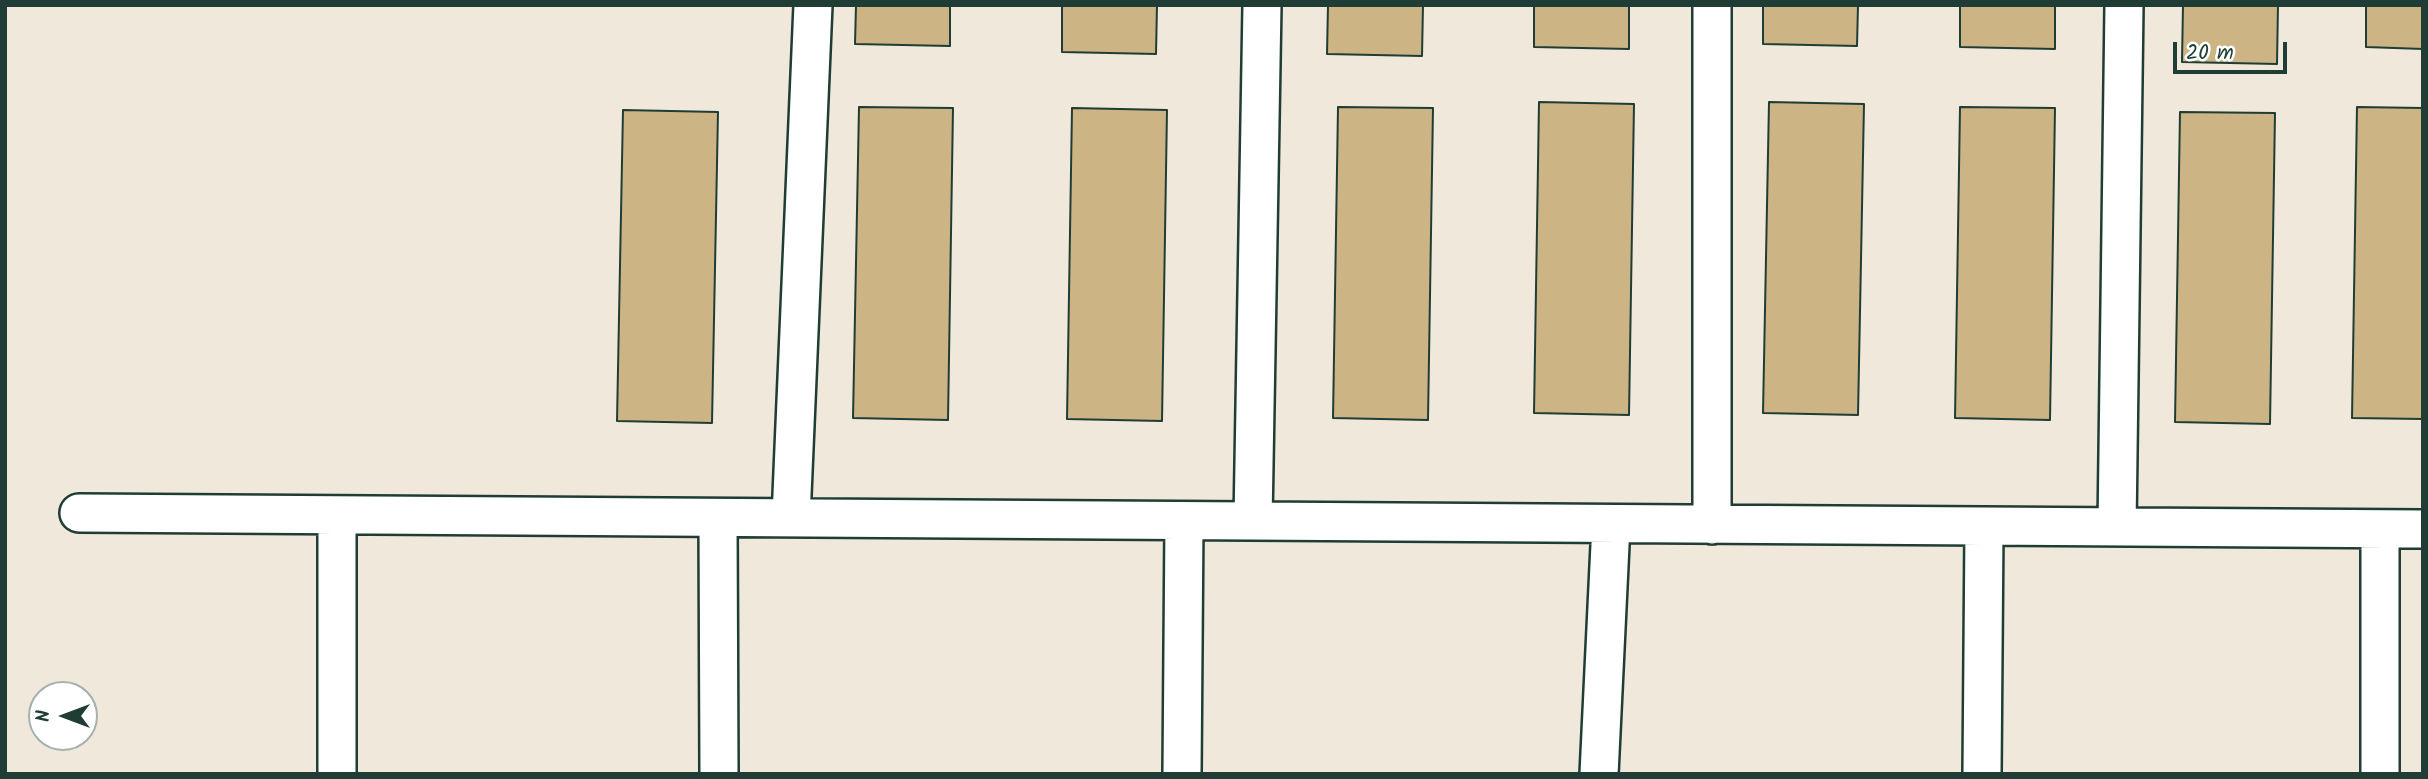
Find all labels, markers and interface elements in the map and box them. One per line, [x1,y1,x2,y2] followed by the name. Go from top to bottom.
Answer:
[2176,28,2290,72] scale bar
[2186,37,2234,70] text: 20 m
[28,681,98,751] north arrow
[29,710,59,722] text: N

